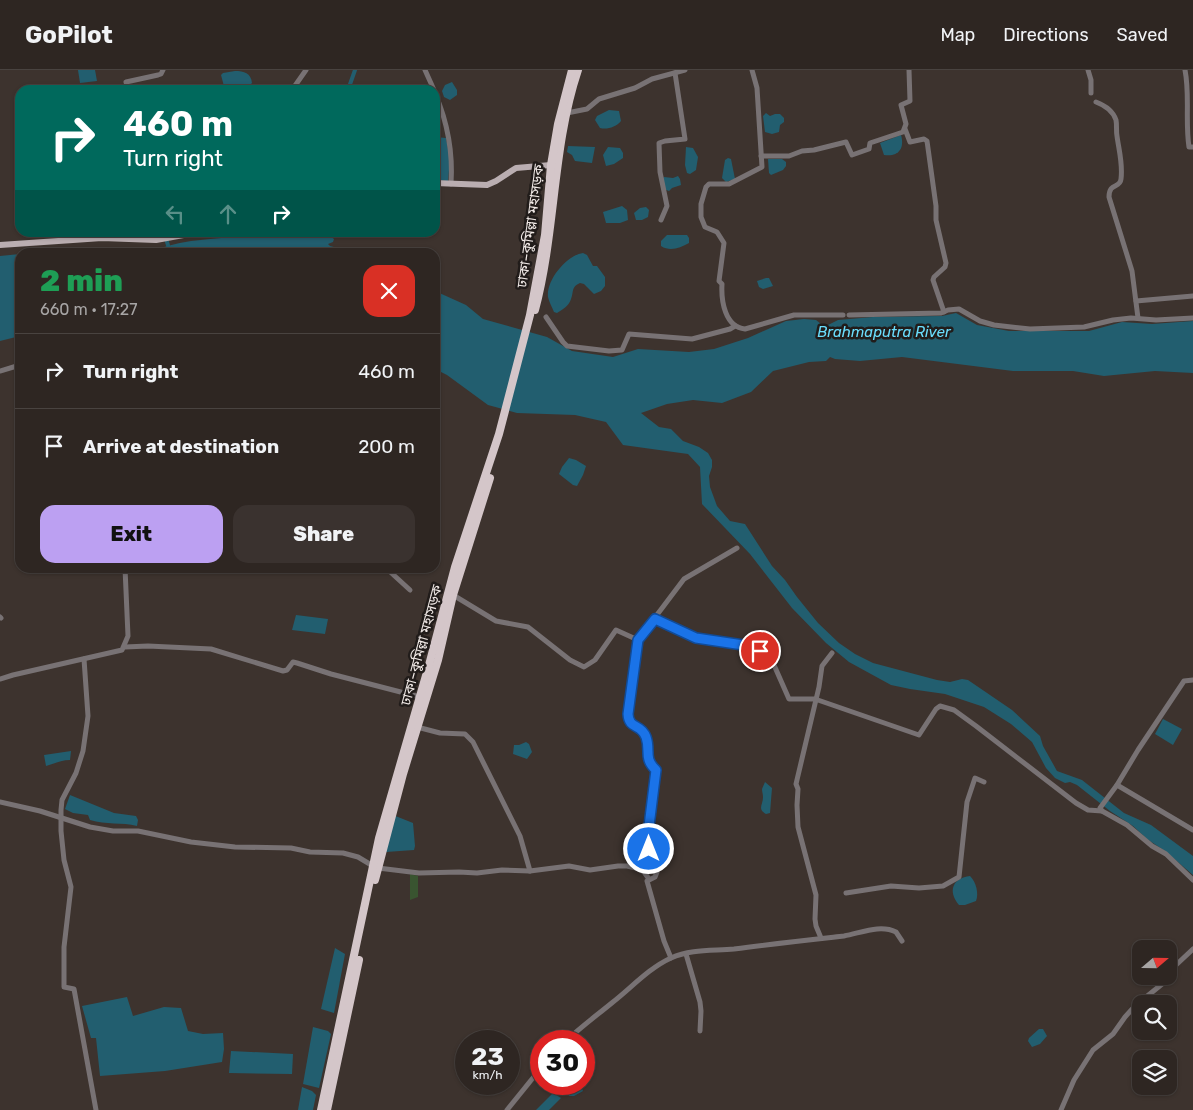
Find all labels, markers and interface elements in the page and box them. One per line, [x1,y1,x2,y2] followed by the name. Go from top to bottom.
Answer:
[25,21,113,49] text: GoPilot
[940,24,975,46] text: Map
[1003,24,1089,46] text: Directions
[1117,24,1168,46] text: Saved
[123,103,233,145] text: 460 m
[40,105,105,170] icon: right
[123,145,223,172] text: Turn right
[513,163,548,290] street label: ঢাকা–কুমিল্লা মহাসড়ক
[161,200,189,228] icon: left
[214,200,242,228] icon: ahead
[267,200,295,228] icon: right
[40,263,123,299] text: 2 min
[363,265,415,317] button: close
[40,300,137,319] text: 660 m · 17:27
[817,323,952,341] water label: Brahmaputra River
[40,357,68,385] icon: right
[83,360,178,383] text: Turn right
[358,360,415,383] text: 460 m
[40,432,68,460] icon: arrive
[83,435,279,458] text: Arrive at destination
[358,435,415,458] text: 200 m
[40,505,223,563] button: Exit
[233,505,415,563] button: Share
[397,582,446,708] street label: ঢাকা–কুমিল্লা মহাসড়ক
[739,630,781,672] pin
[746,637,774,665] icon: arrive
[622,822,674,874] position arrow
[1132,940,1178,985] north arrow
[1132,940,1177,1095] map controls
[1132,995,1177,1040] button: search
[530,1030,595,1095] speed limit sign: 30
[471,1042,504,1071] text: 23
[1132,1050,1177,1095] button: layers
[473,1068,502,1082] text: km/h

